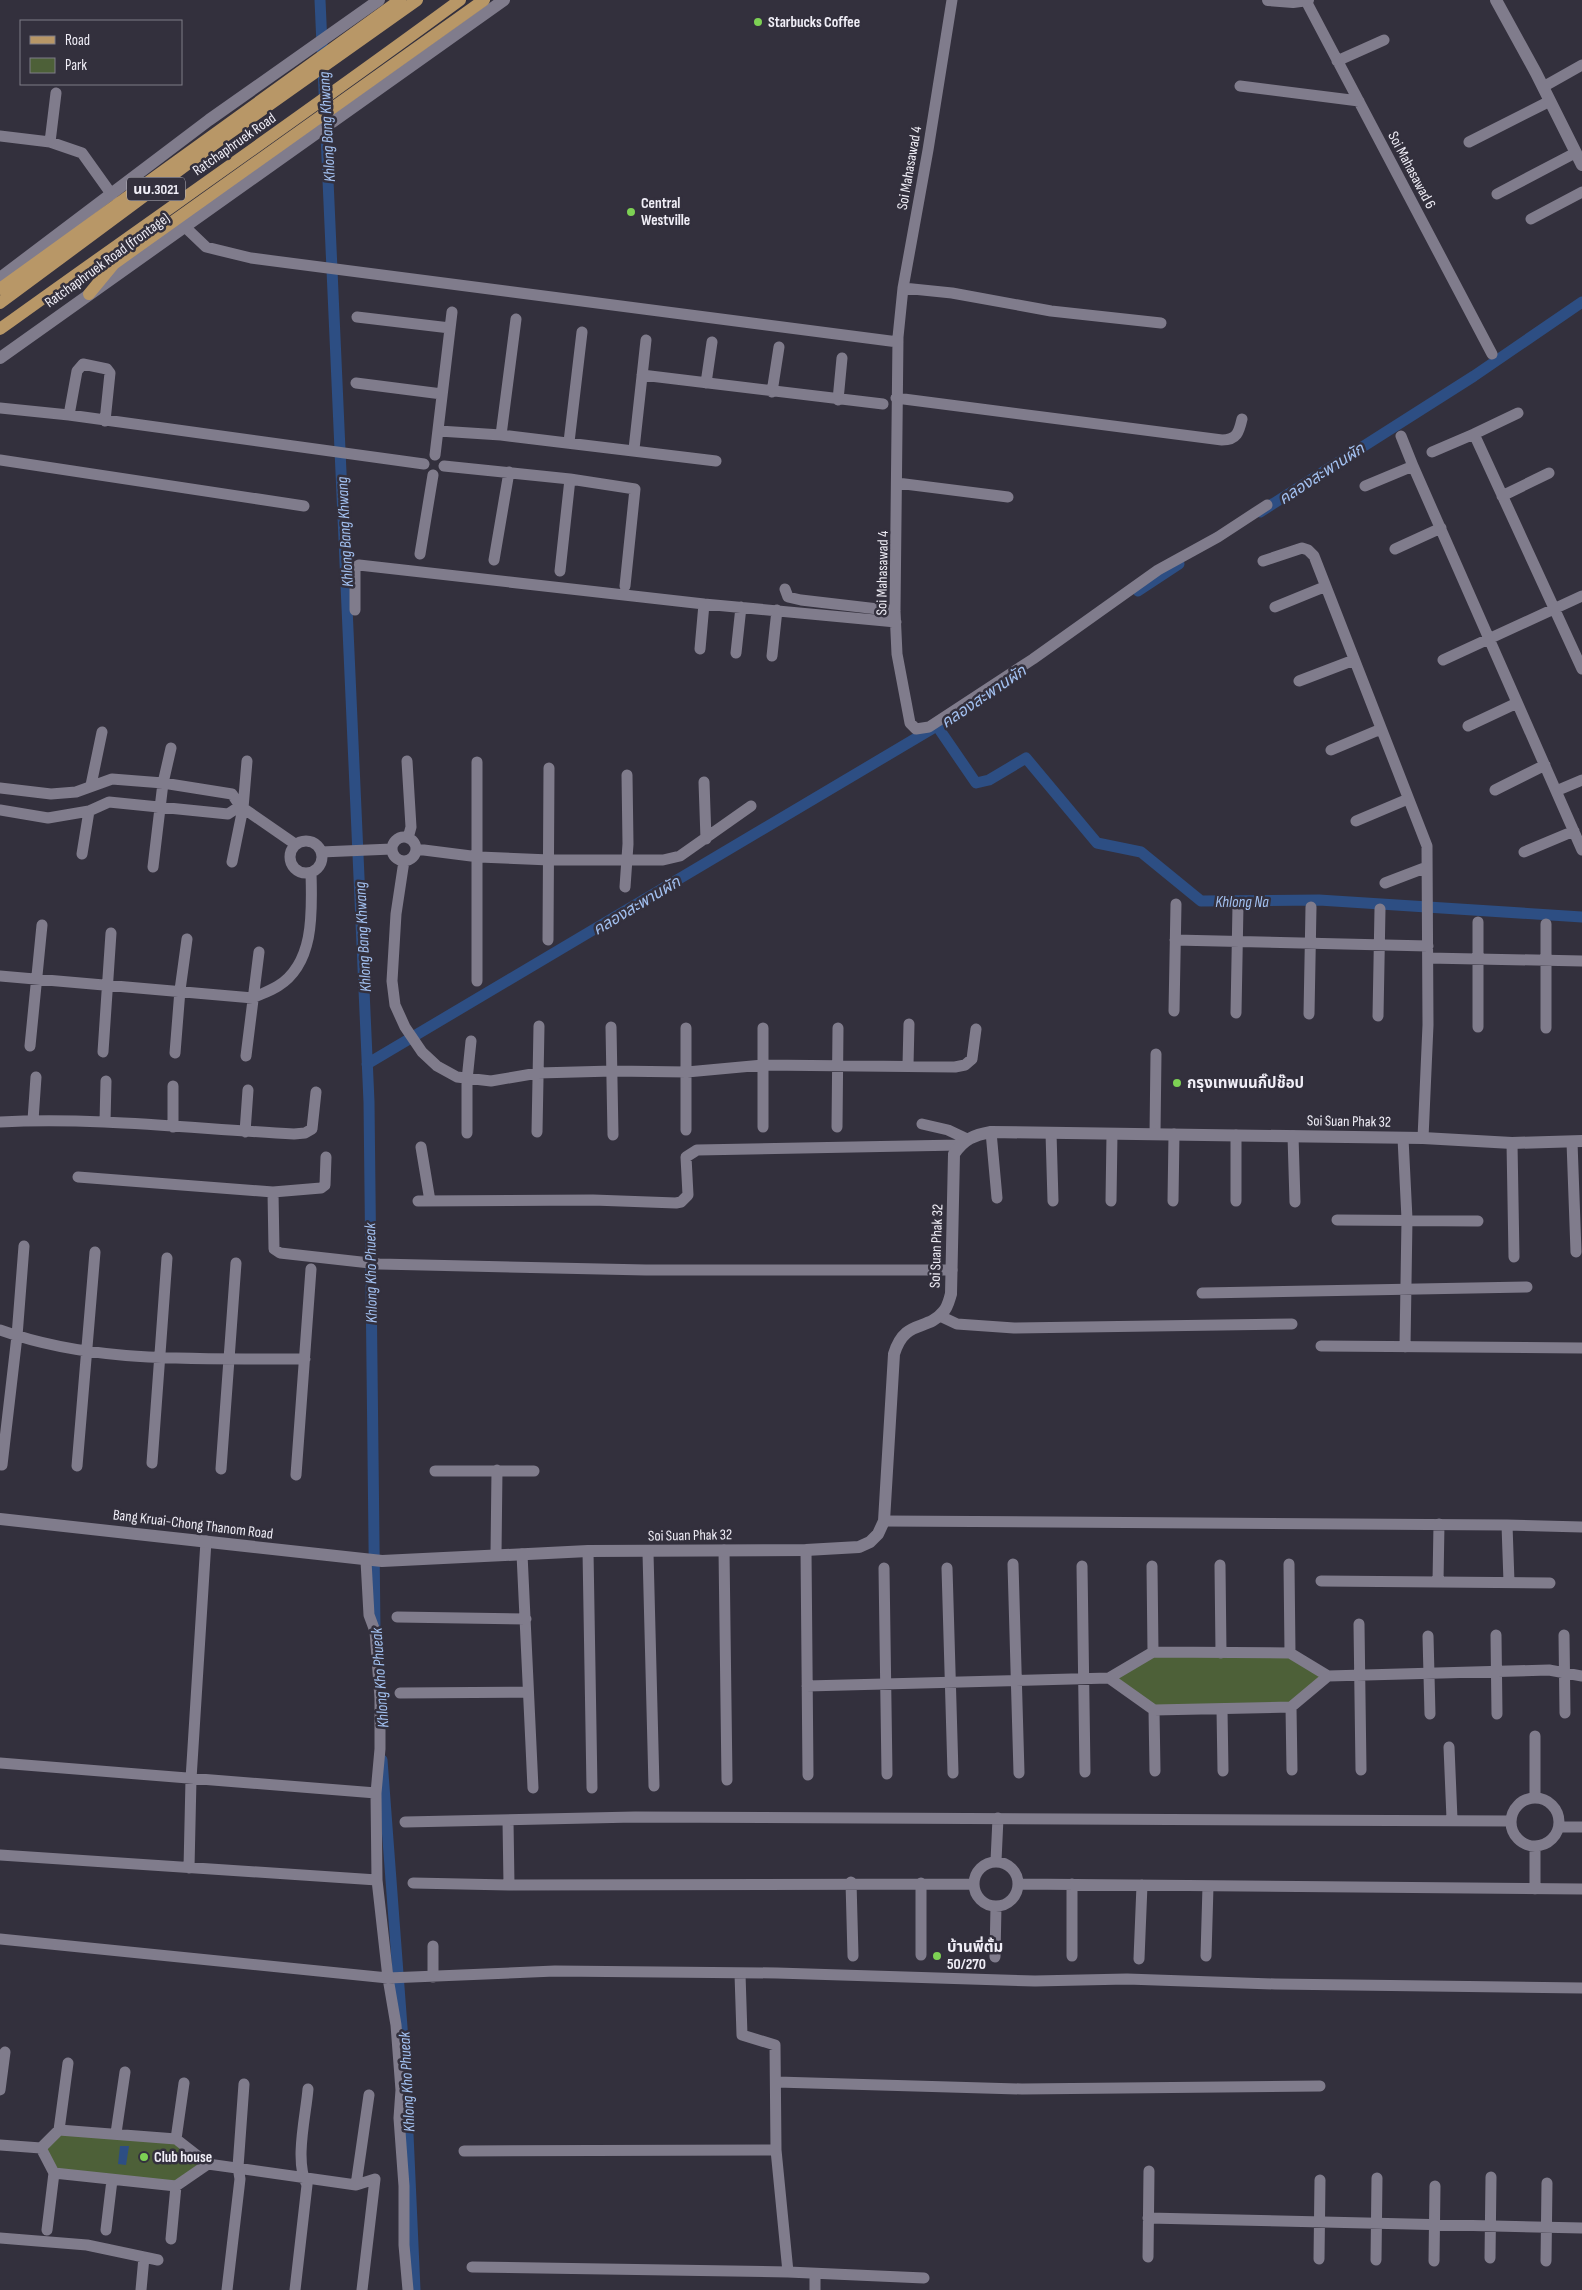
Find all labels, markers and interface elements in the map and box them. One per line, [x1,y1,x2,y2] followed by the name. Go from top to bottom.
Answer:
[768,13,860,32] place label: Starbucks Coffee
[752,16,764,28] marker: Starbucks Coffee
[20,20,182,85] legend
[65,31,90,50] text: Road
[65,56,87,75] text: Park
[315,71,340,183] water label: Khlong Bang Khwang
[189,109,280,180] street label: Ratchaphruek Road
[893,125,926,211] street label: Soi Mahasawad 4
[1383,128,1440,212] street label: Soi Mahasawad 6
[127,178,185,200] road number: นบ.3021
[641,194,690,230] place label: Central Westville
[625,206,637,218] marker: Central Westville
[41,209,173,312] street label: Ratchaphruek Road (frontage)
[1275,439,1370,509] water label: คลองสะพานผัก
[333,476,358,588] water label: Khlong Bang Khwang
[872,531,893,615] street label: Soi Mahasawad 4
[938,661,1031,733] water label: คลองสะพานผัก
[590,872,685,940] water label: คลองสะพานผัก
[351,881,376,993] water label: Khlong Bang Khwang
[1215,893,1269,912] water label: Khlong Na
[1187,1073,1304,1093] place label: กรุงเทพนนกิ๊ปช๊อป
[1171,1077,1183,1089] marker: กรุงเทพนนกิ๊ปช๊อป
[1307,1111,1391,1132] street label: Soi Suan Phak 32
[926,1204,947,1288] street label: Soi Suan Phak 32
[361,1222,382,1323] water label: Khlong Kho Phueak
[112,1505,274,1544] street label: Bang Kruai-Chong Thanom Road
[648,1525,732,1546] street label: Soi Suan Phak 32
[367,1626,393,1729] water label: Khlong Kho Phueak
[947,1936,1003,1974] place label: บ้านพี่ตั้ม 50/270
[931,1950,943,1962] marker: บ้านพี่ตั้ม 50/270
[395,2030,420,2132] water label: Khlong Kho Phueak
[154,2148,212,2167] place label: Club house
[138,2151,150,2163] marker: Club house

